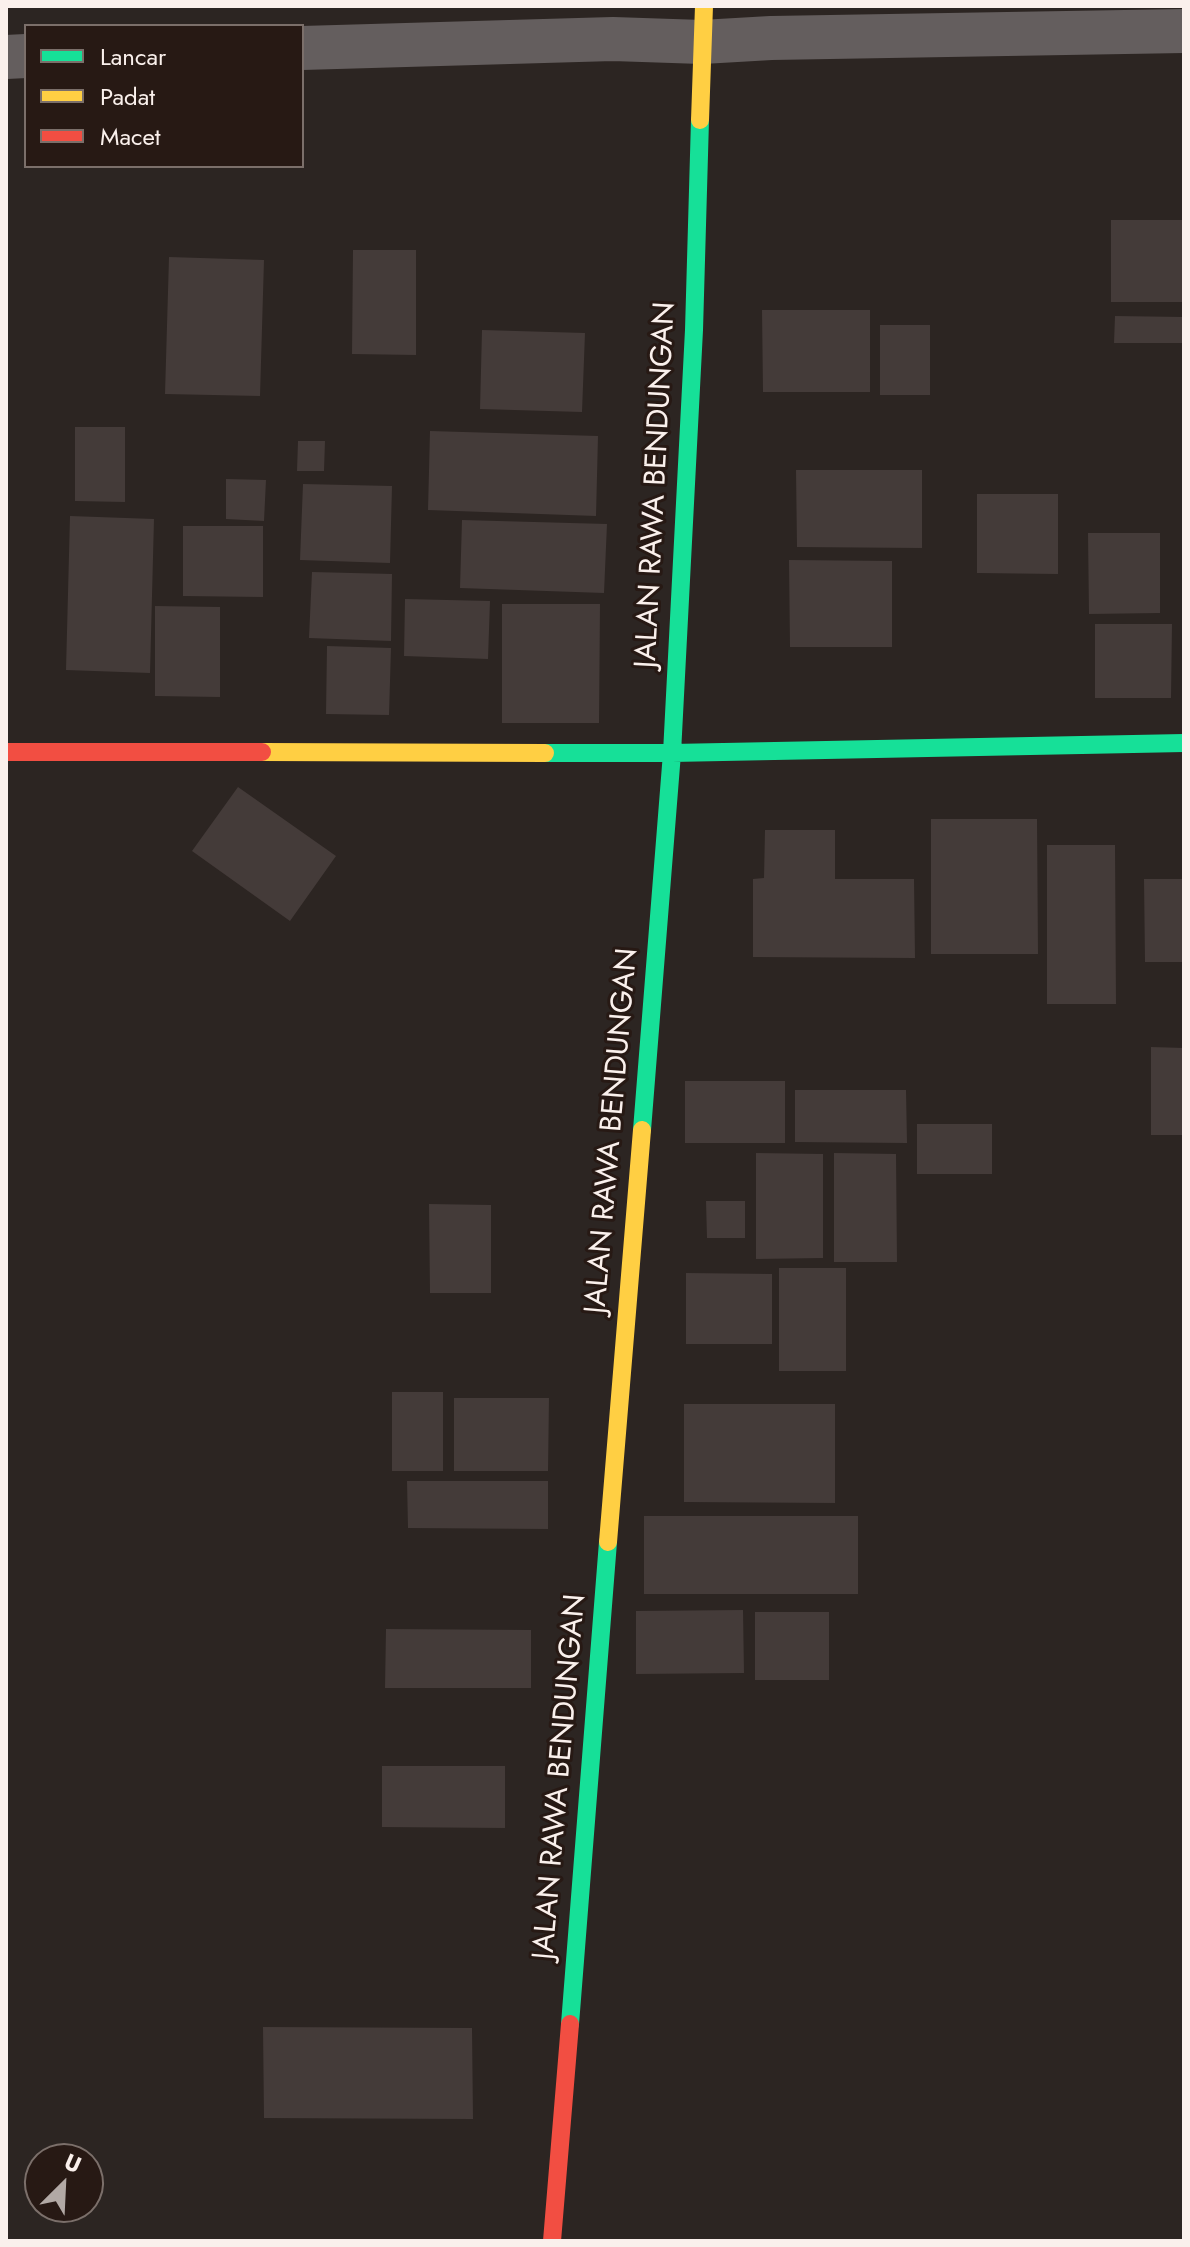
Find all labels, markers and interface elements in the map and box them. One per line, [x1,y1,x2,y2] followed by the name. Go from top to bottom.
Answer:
[24,24,304,168] legend
[100,39,166,74] text: Lancar
[100,79,155,114] text: Padat
[100,119,161,154] text: Macet
[629,301,685,669] street label: JALAN RAWA BENDUNGAN
[579,947,647,1315] street label: JALAN RAWA BENDUNGAN
[527,1593,595,1961] street label: JALAN RAWA BENDUNGAN
[24,2143,104,2223] north arrow
[59,2145,87,2181] text: U

